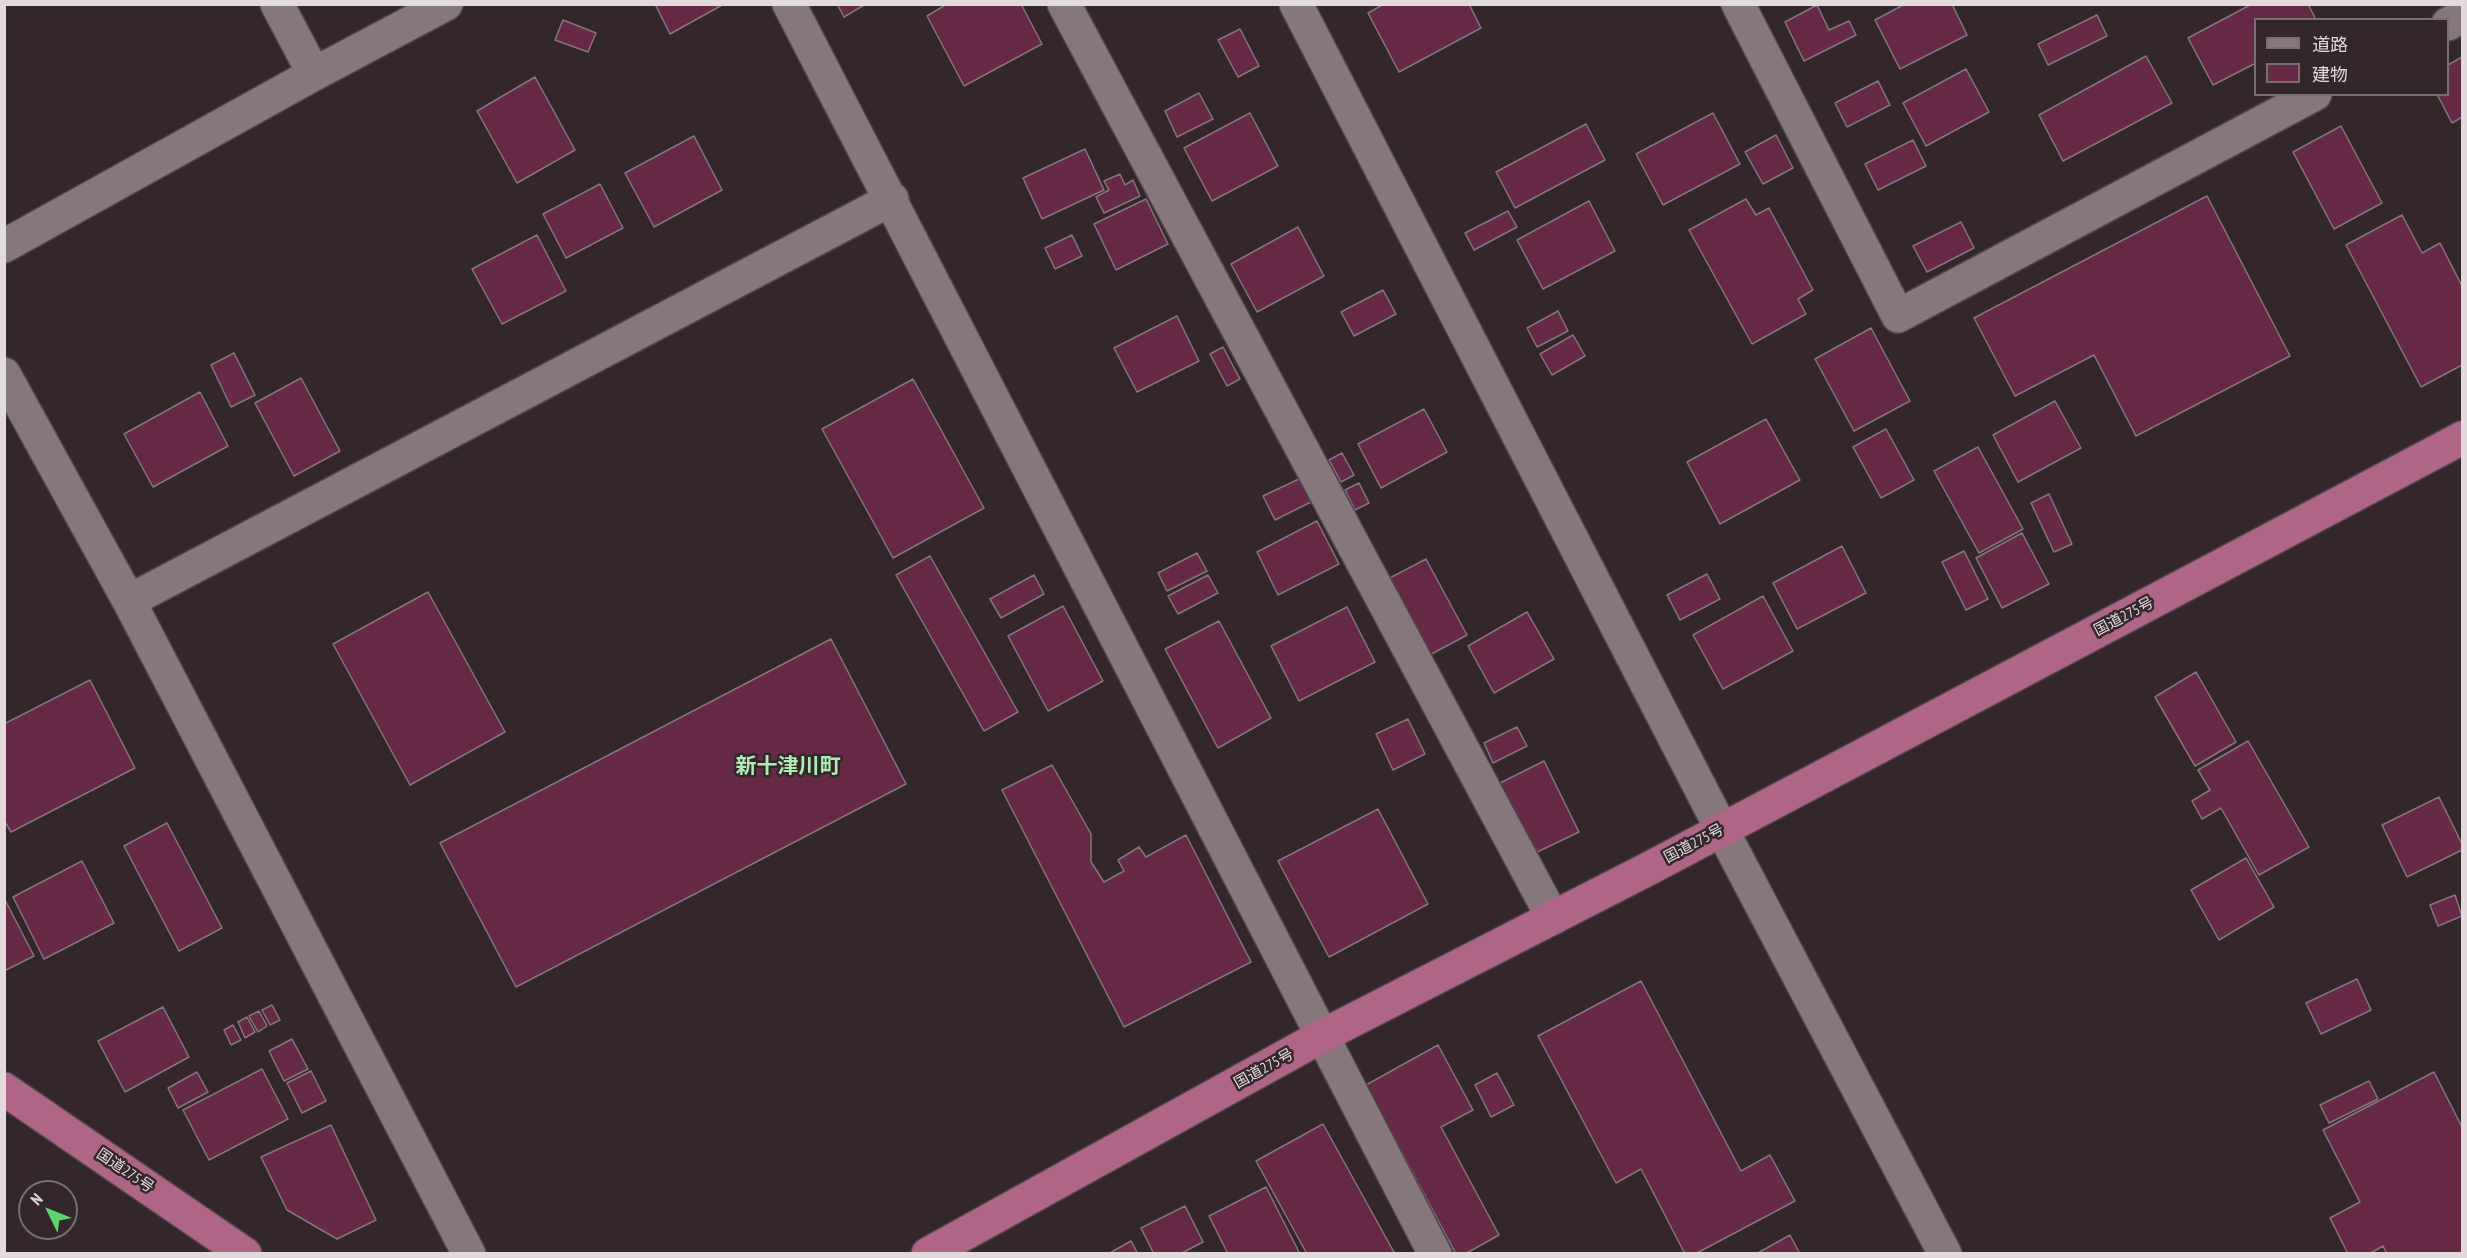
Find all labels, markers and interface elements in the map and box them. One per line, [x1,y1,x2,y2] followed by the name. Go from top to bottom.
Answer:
[2254,18,2449,96] legend
[2312,33,2348,56] text: 道路
[2312,63,2348,86] text: 建物
[2091,594,2157,640] street label: 国道275号
[736,754,840,780] district label: 新十津川町
[1661,821,1727,867] street label: 国道275号
[1231,1045,1297,1093] street label: 国道275号
[93,1145,157,1197] street label: 国道275号
[18,1180,78,1240] north arrow
[26,1189,47,1209] text: N

